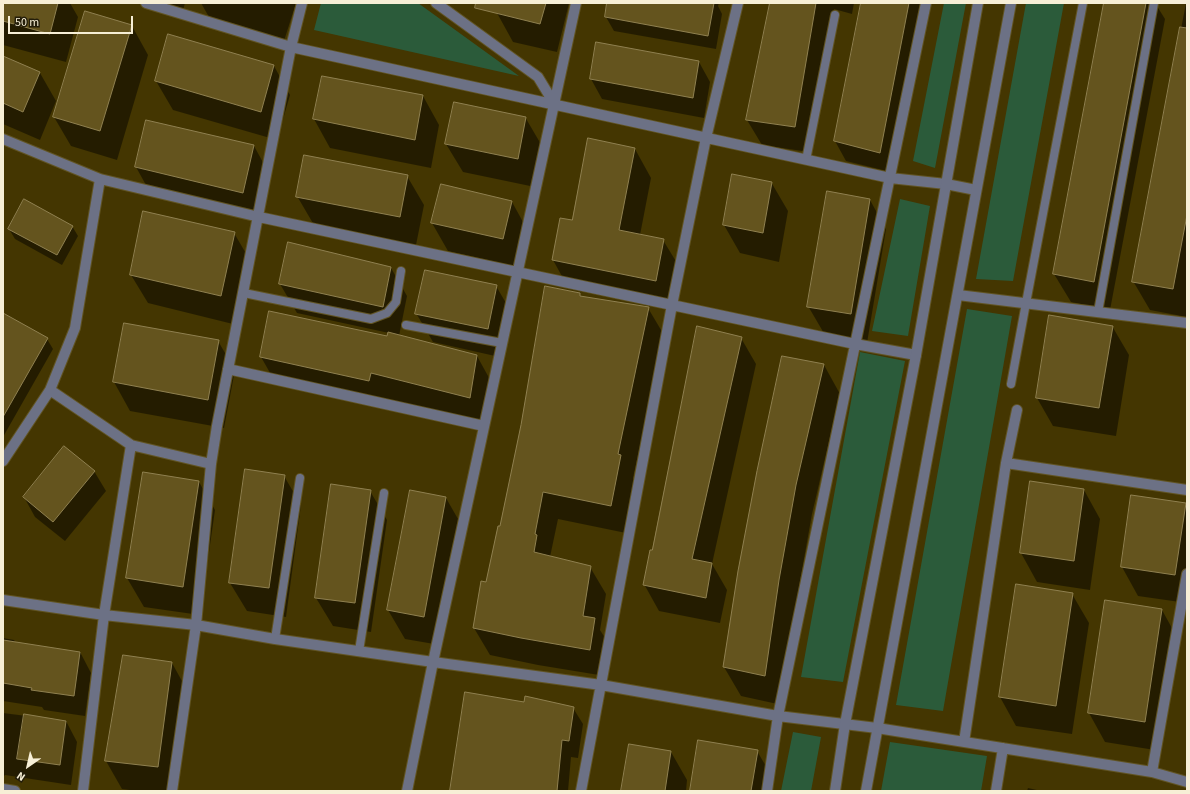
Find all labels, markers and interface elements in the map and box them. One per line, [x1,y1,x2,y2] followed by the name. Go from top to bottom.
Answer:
[10,8,135,34] scale bar
[15,14,39,31] text: 50 m
[8,746,48,786] north arrow
[14,768,28,785] text: N

